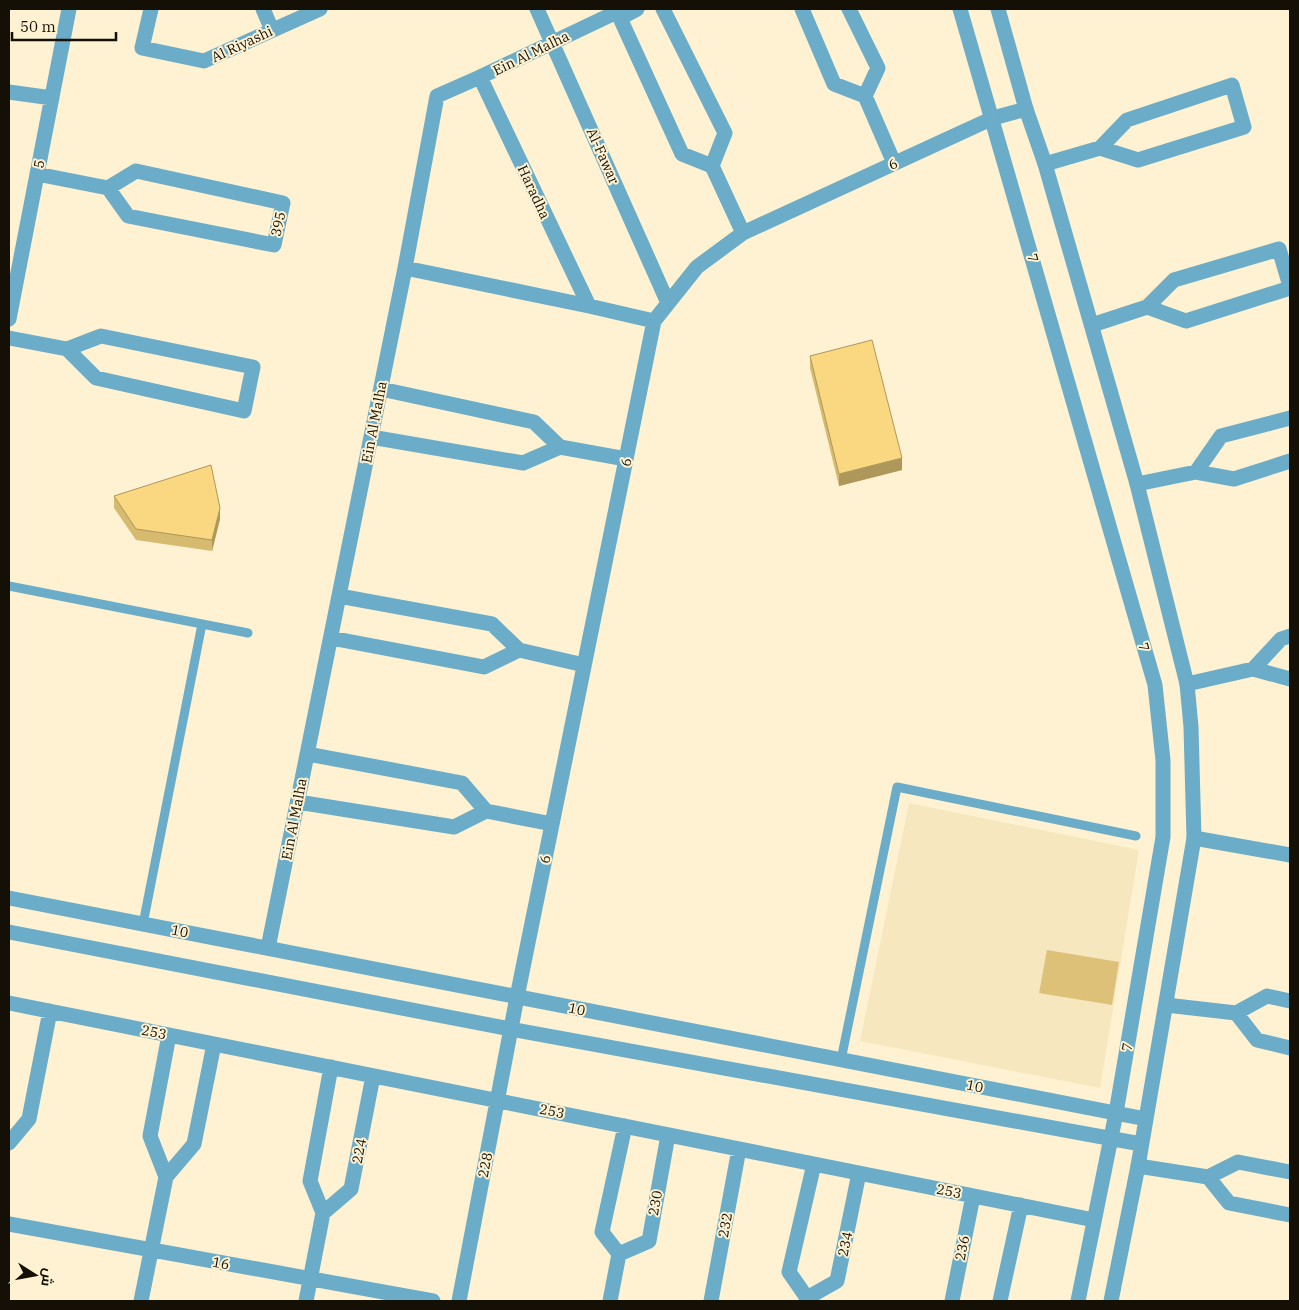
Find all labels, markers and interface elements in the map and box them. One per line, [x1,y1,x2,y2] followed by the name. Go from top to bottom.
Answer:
[12,10,116,42] scale bar
[20,17,56,36] text: 50 m
[208,22,276,66] street label: Al Riyashi
[490,27,573,79] street label: Ein Al Malha
[583,125,624,188] street label: Al-Fawar
[885,154,901,174] street label: 6
[29,158,49,170] street label: 5
[514,162,554,222] street label: Haradha
[267,210,289,238] street label: 395
[1023,251,1043,265] street label: 7
[357,379,391,464] street label: Ein Al Malha
[616,456,636,468] street label: 6
[1134,640,1154,654] street label: 7
[277,776,311,861] street label: Ein Al Malha
[535,853,555,865] street label: 6
[170,921,190,941] street label: 10
[567,999,587,1019] street label: 10
[140,1021,168,1043] street label: 253
[1117,1041,1137,1053] street label: 7
[965,1076,985,1096] street label: 10
[538,1100,566,1122] street label: 253
[348,1137,370,1165] street label: 224
[474,1151,496,1179] street label: 228
[935,1180,963,1202] street label: 253
[644,1189,666,1217] street label: 230
[714,1211,736,1239] street label: 232
[834,1230,856,1258] street label: 234
[951,1234,973,1262] street label: 236
[10,1250,60,1300] north arrow
[211,1253,231,1273] street label: 16
[37,1267,58,1288] text: ش

